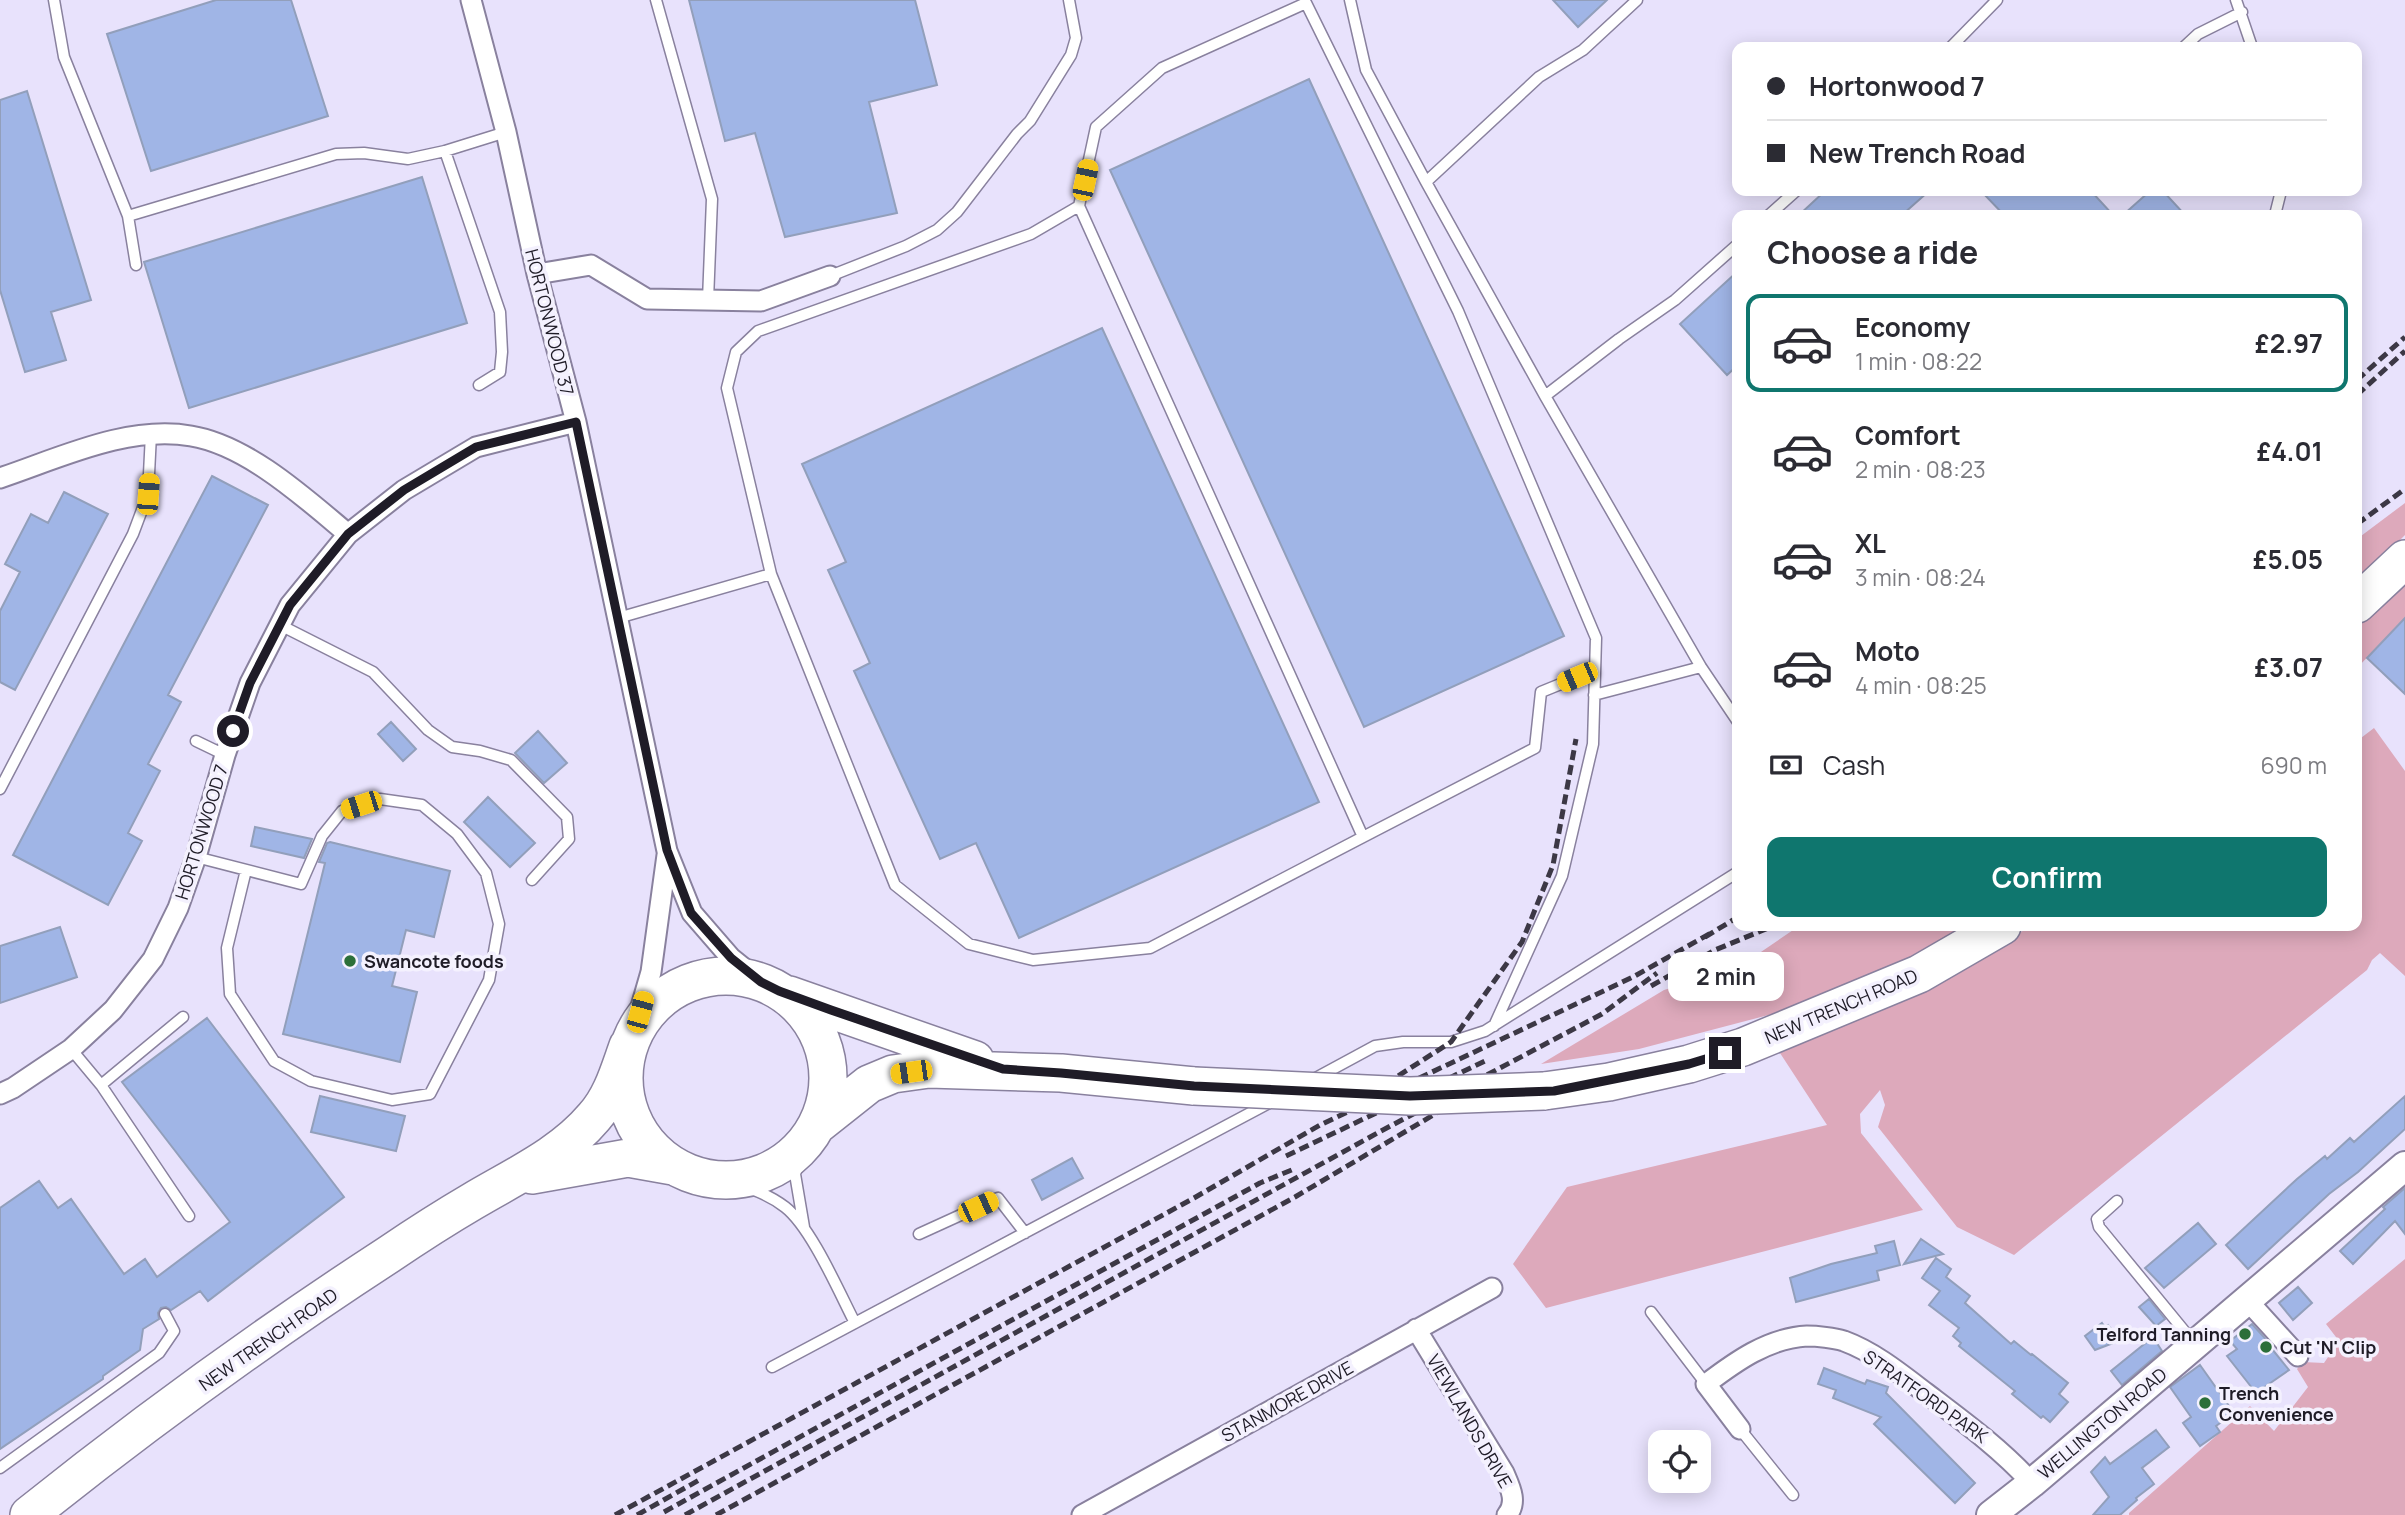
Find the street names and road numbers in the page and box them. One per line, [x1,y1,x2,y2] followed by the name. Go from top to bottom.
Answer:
[520,246,580,398] street label: HORTONWOOD 37
[169,762,233,902] street label: HORTONWOOD 7
[1761,963,1921,1049] street label: NEW TRENCH ROAD
[194,1282,342,1396] street label: NEW TRENCH ROAD
[1859,1344,1993,1448] street label: STRATFORD PARK
[1422,1350,1518,1492] street label: VIEWLANDS DRIVE
[1217,1355,1357,1447] street label: STANMORE DRIVE
[2032,1362,2172,1484] street label: WELLINGTON ROAD

